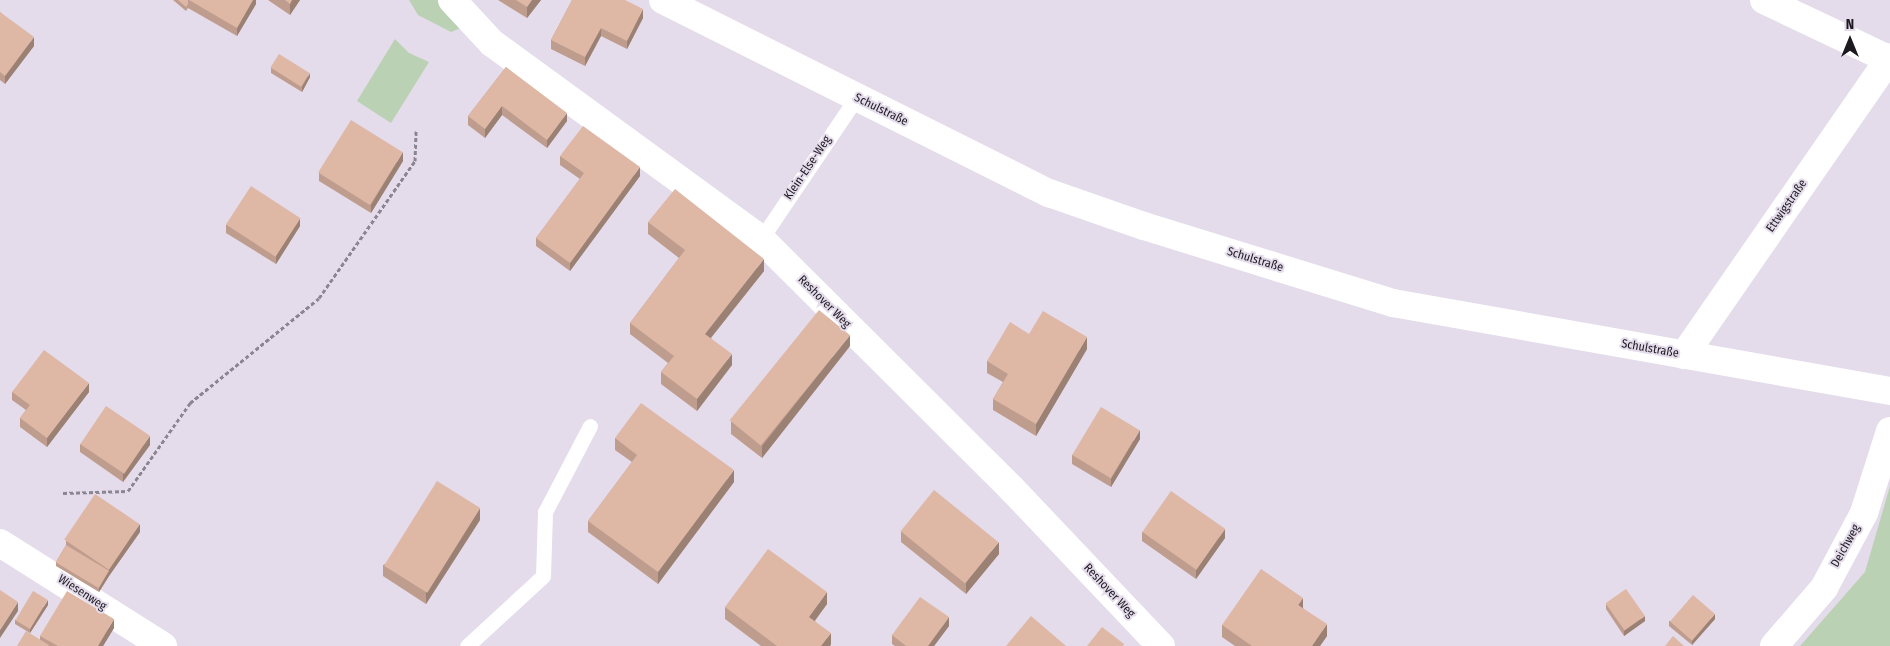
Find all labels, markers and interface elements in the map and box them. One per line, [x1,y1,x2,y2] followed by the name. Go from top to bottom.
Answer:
[1825,15,1875,65] north arrow
[1846,16,1854,33] text: N
[852,91,910,129] street label: Schulstraße
[781,133,835,203] street label: Klein-Else-Weg
[1764,177,1810,235] street label: Ettwigstraße
[1225,245,1285,275] street label: Schulstraße
[795,273,853,331] street label: Reshover Weg
[1620,337,1680,361] street label: Schulstraße
[1828,522,1864,570] street label: Deichweg
[1080,561,1138,621] street label: Reshover Weg
[55,572,109,614] street label: Wiesenweg

